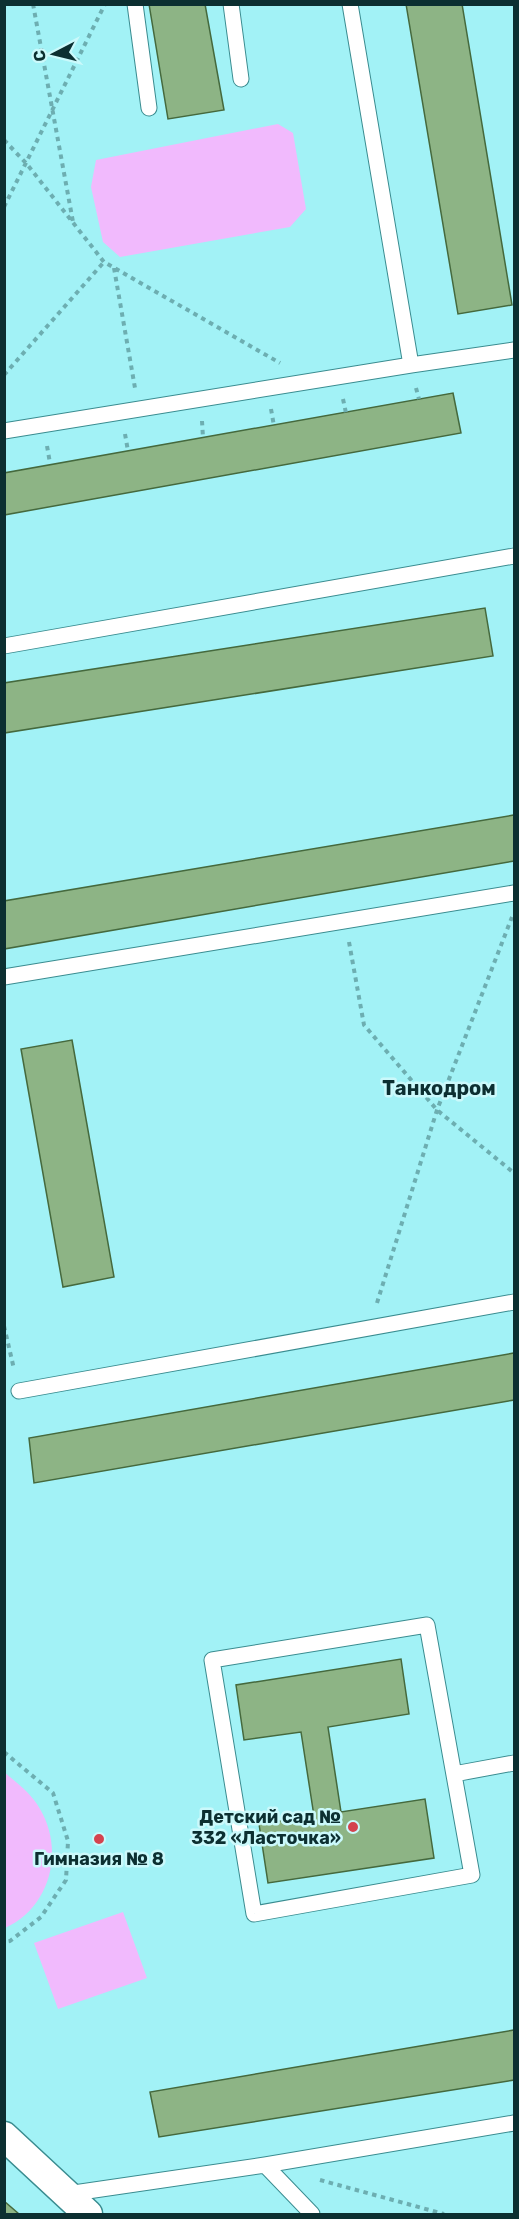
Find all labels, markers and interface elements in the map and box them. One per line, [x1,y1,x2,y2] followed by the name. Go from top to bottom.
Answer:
[24,24,84,84] north arrow
[29,49,50,63] text: С
[382,1076,496,1100] district label: Танкодром
[191,1806,341,1849] place label: Детский сад № 332 «Ласточка»
[346,1820,360,1834] marker: Детский сад № 332 «Ласточка»
[92,1832,106,1846] marker: Гимназия № 8
[34,1848,164,1870] place label: Гимназия № 8

